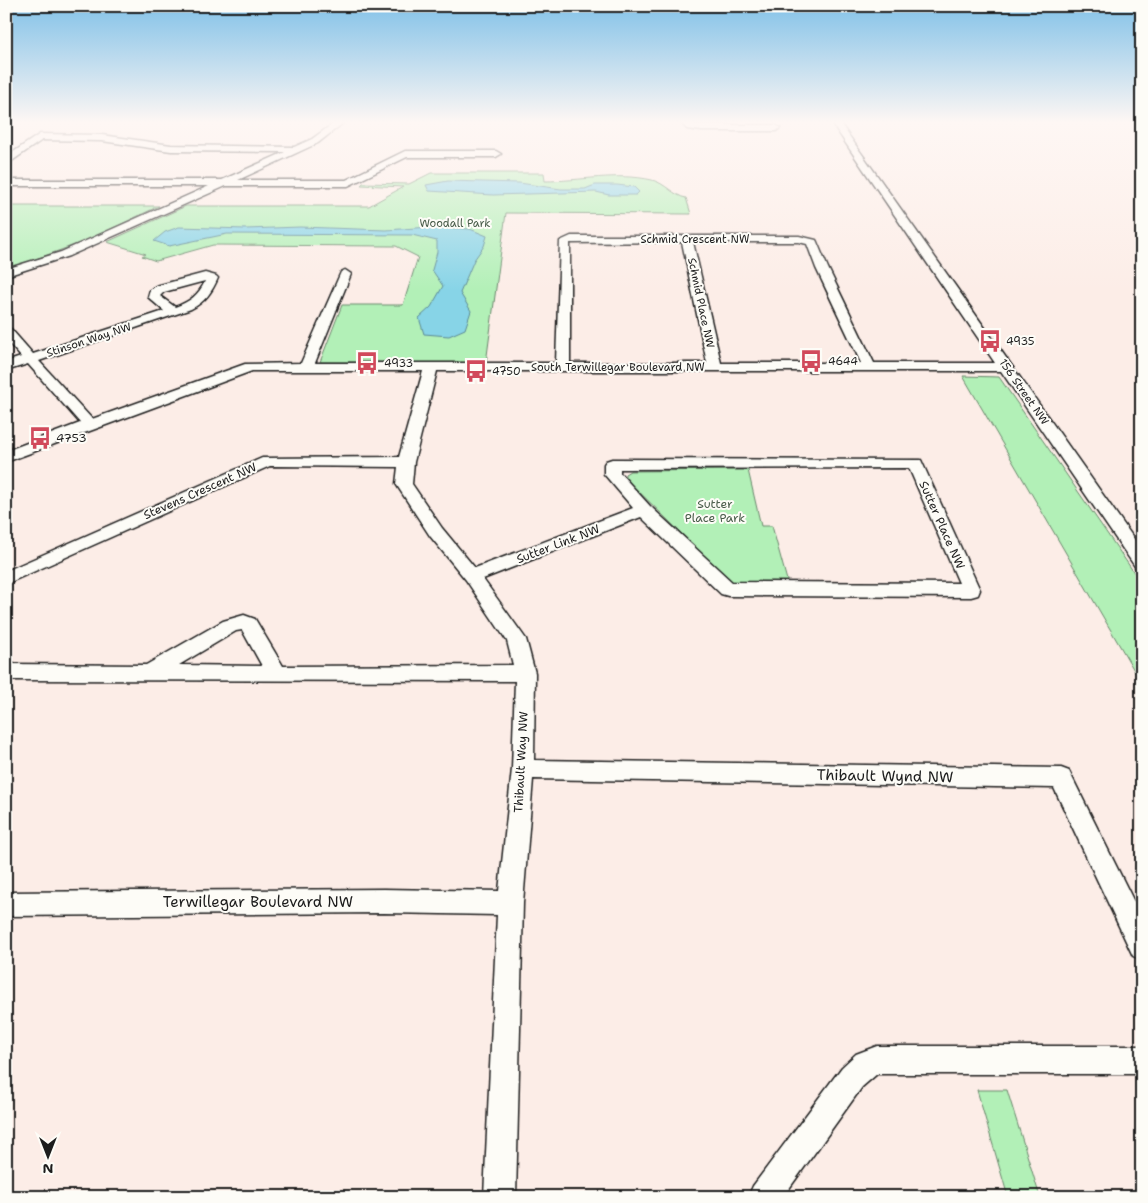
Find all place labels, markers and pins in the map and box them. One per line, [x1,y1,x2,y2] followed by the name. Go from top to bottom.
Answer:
[977,328,1003,354] bus stop icon: 4935
[1006,334,1035,349] place label: 4935
[798,348,824,374] bus stop icon: 4644
[354,350,380,376] bus stop icon: 4933
[828,354,858,369] place label: 4644
[384,356,413,371] place label: 4933
[463,358,489,384] bus stop icon: 4750
[492,364,521,379] place label: 4750
[27,425,53,451] bus stop icon: 4753
[56,430,87,446] place label: 4753

